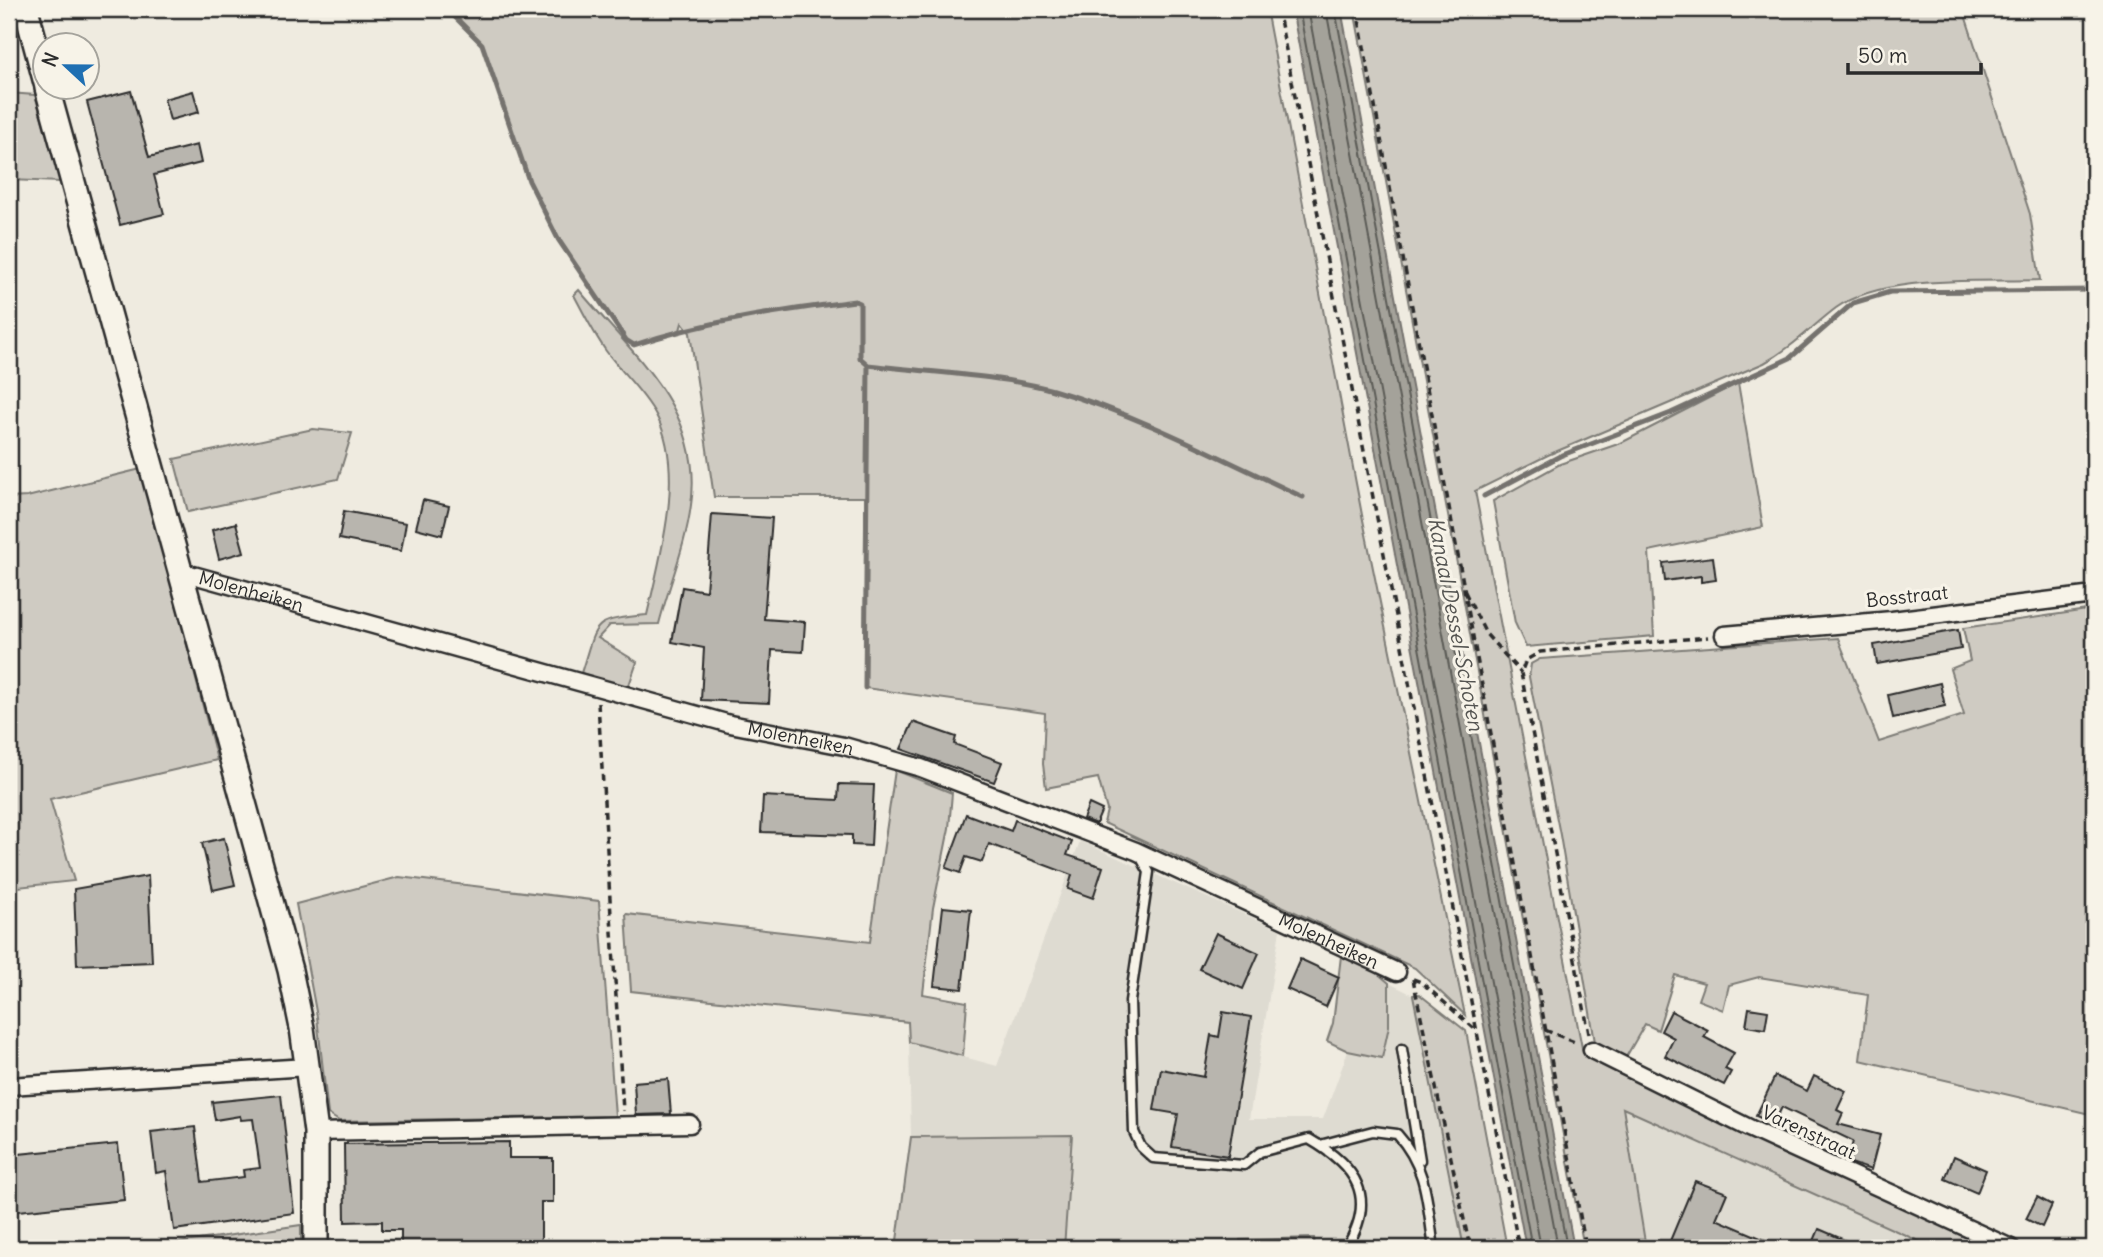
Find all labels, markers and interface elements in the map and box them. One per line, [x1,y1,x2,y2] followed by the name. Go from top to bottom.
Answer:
[32,32,102,102] north arrow
[1848,32,1980,76] scale bar
[1858,42,1907,69] text: 50 m
[37,49,64,70] text: N
[1422,515,1490,734] water label: Kanaal Dessel-Schoten
[196,565,306,617] street label: Molenheiken
[1865,580,1949,612] street label: Bosstraat
[746,716,857,760] street label: Molenheiken
[1275,907,1383,974] street label: Molenheiken
[1758,1100,1860,1164] street label: Varenstraat

